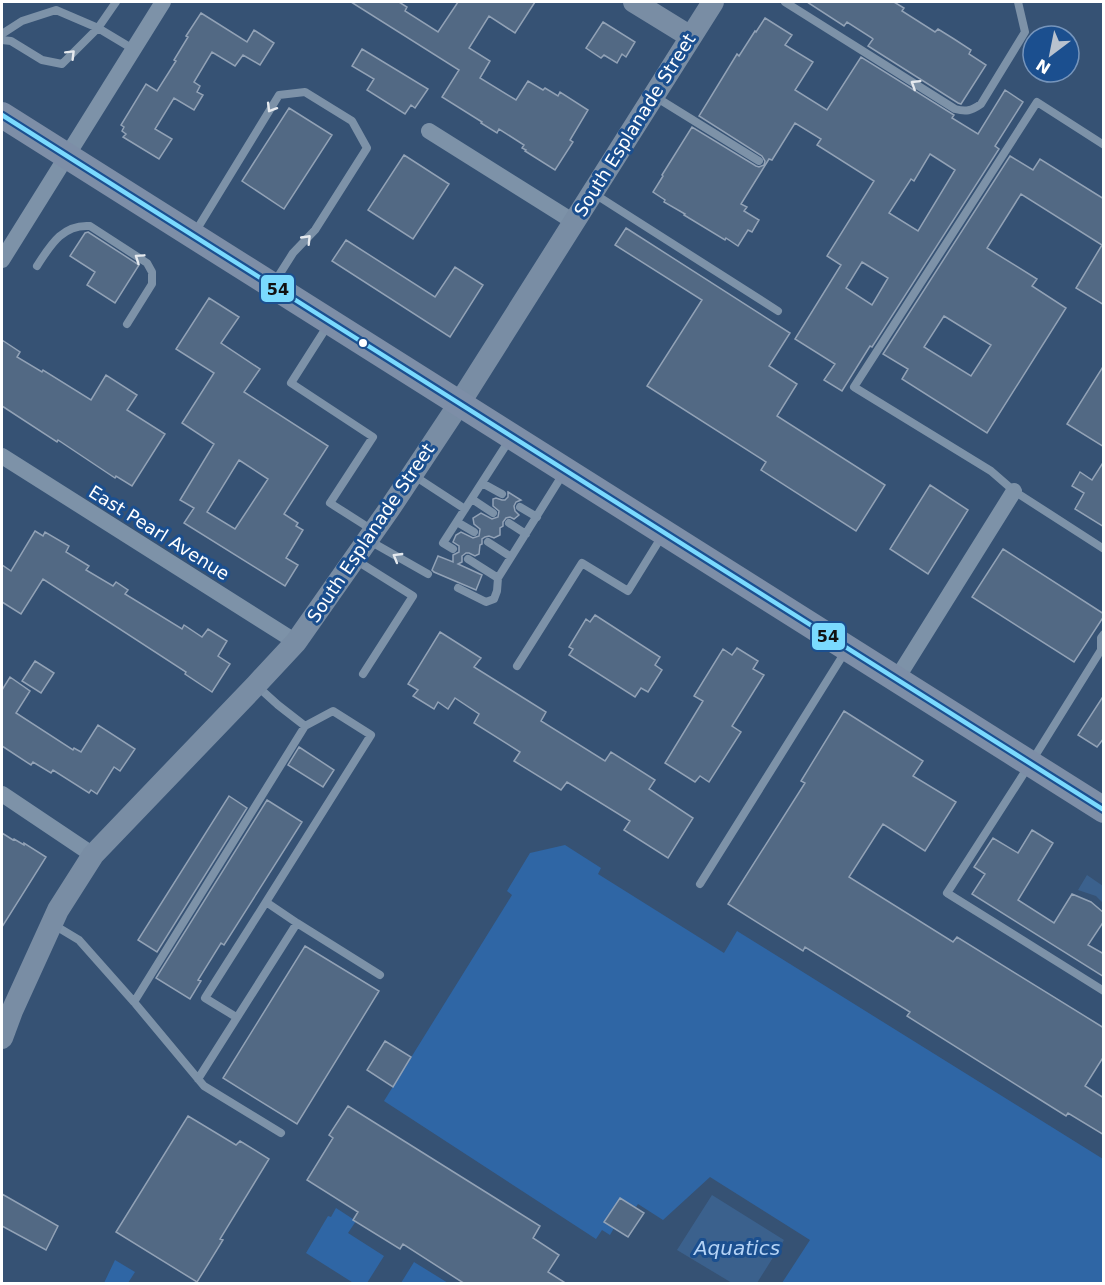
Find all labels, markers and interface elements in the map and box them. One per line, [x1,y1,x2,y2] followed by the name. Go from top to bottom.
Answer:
[1021,24,1081,84] north arrow
[570,29,700,220] street label: South Esplanade Street
[64,51,75,62] one-way arrow
[1033,55,1054,78] text: N
[911,79,921,91] one-way arrow
[266,102,278,112] one-way arrow
[299,235,310,246] one-way arrow
[134,254,145,265] one-way arrow
[260,274,295,303] line badge: 54
[267,280,289,299] text: 54
[357,337,369,349] unlabelled marker
[303,439,438,626] street label: South Esplanade Street
[85,481,233,584] street label: East Pearl Avenue
[393,553,403,565] one-way arrow
[811,622,846,651] line badge: 54
[817,627,839,646] text: 54
[692,1236,780,1260] water label: Aquatics

